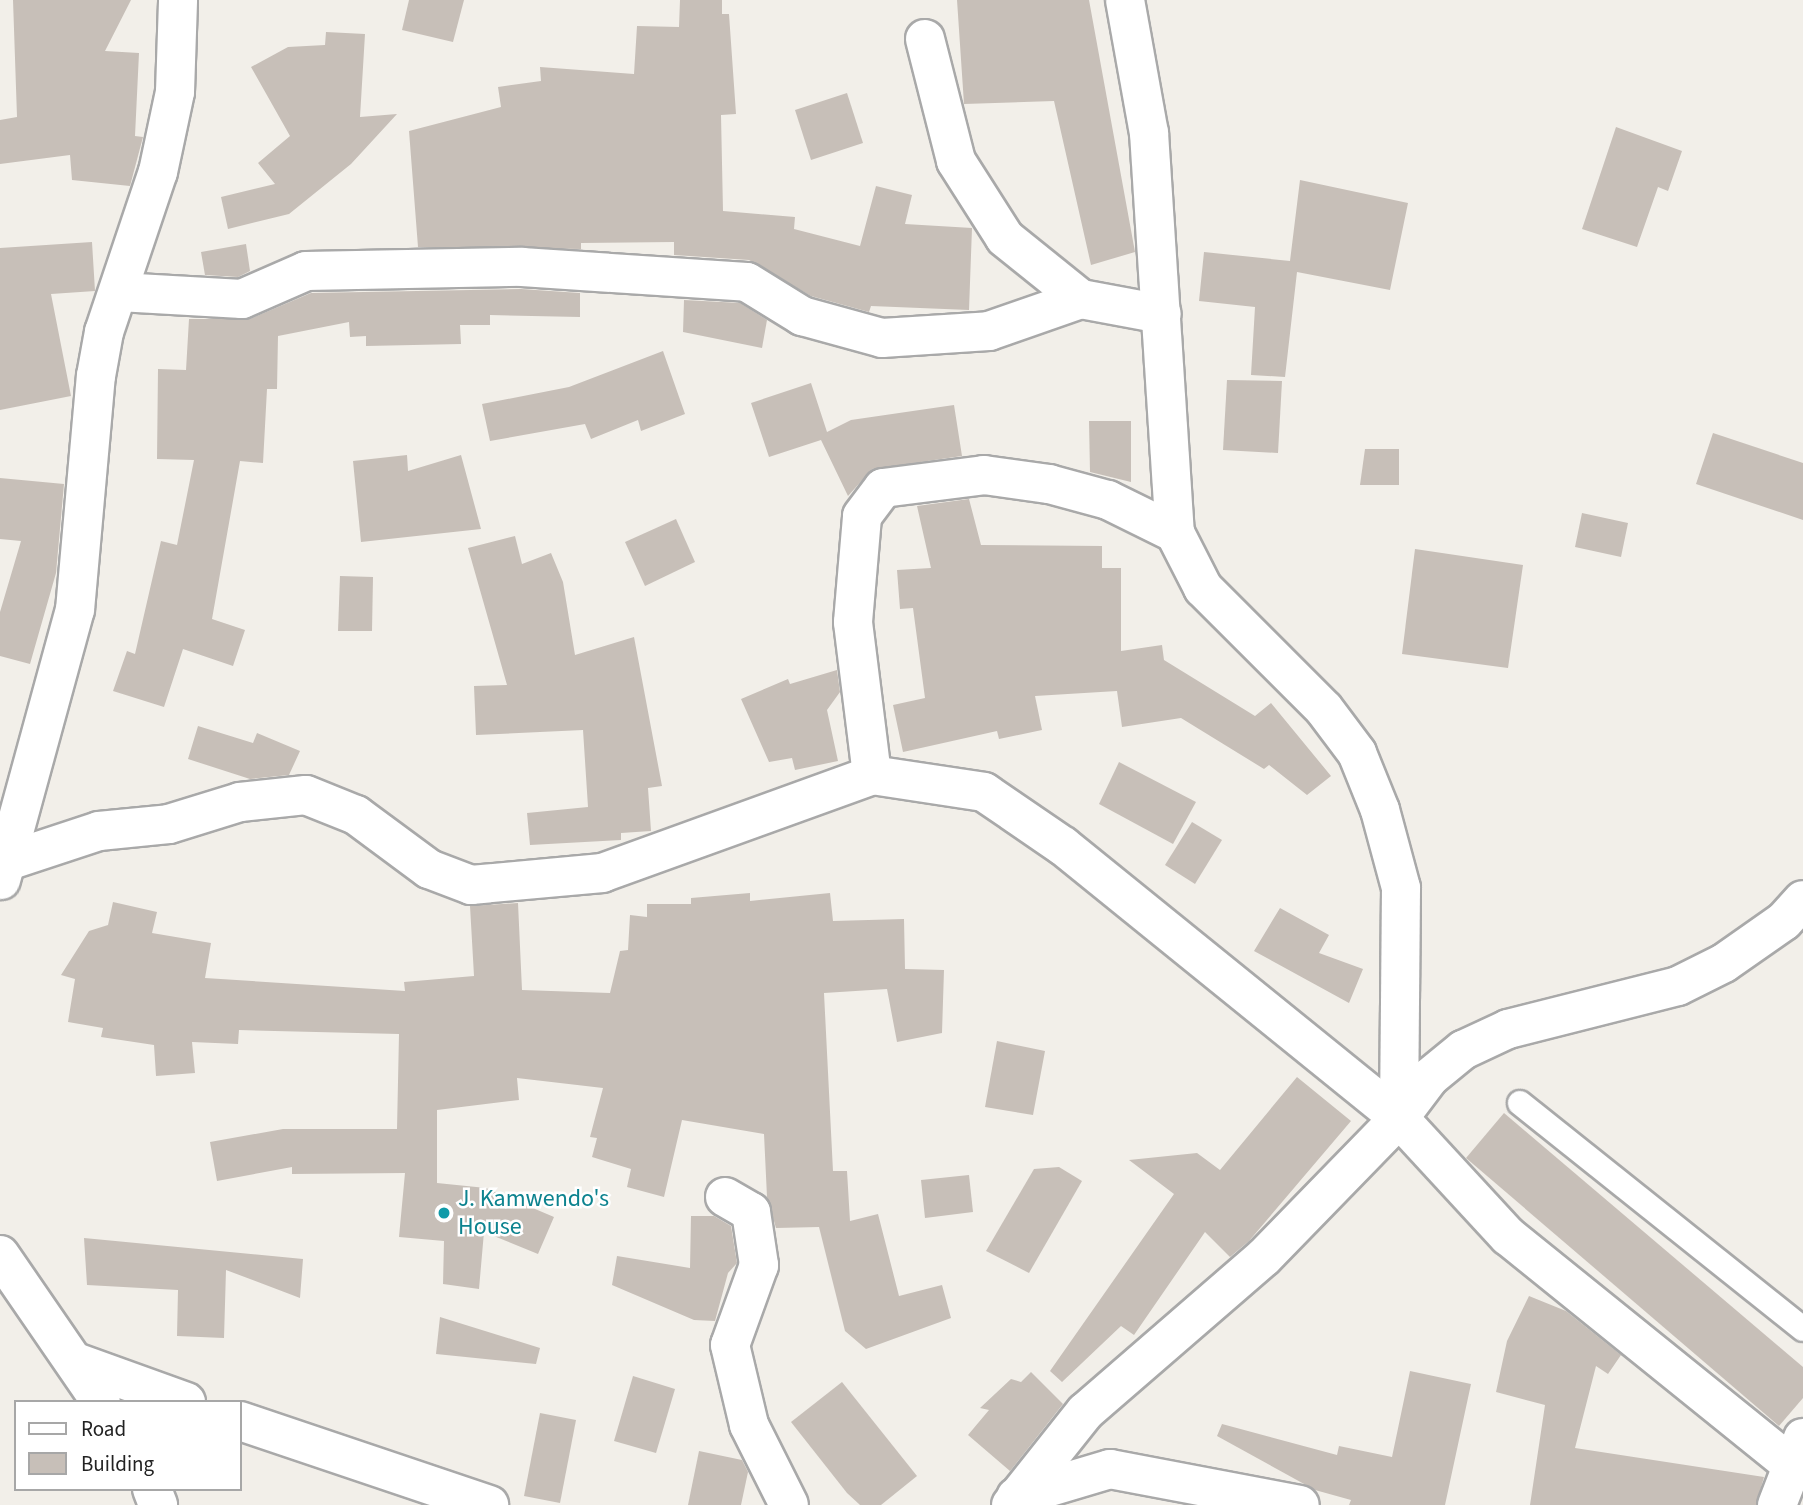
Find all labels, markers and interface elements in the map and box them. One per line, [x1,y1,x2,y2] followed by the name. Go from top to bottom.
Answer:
[458,1185,609,1241] place label: J. Kamwendo's House
[436,1205,452,1221] marker: J. Kamwendo's House
[14,1400,242,1491] legend
[81,1414,126,1444] text: Road
[81,1449,154,1479] text: Building

